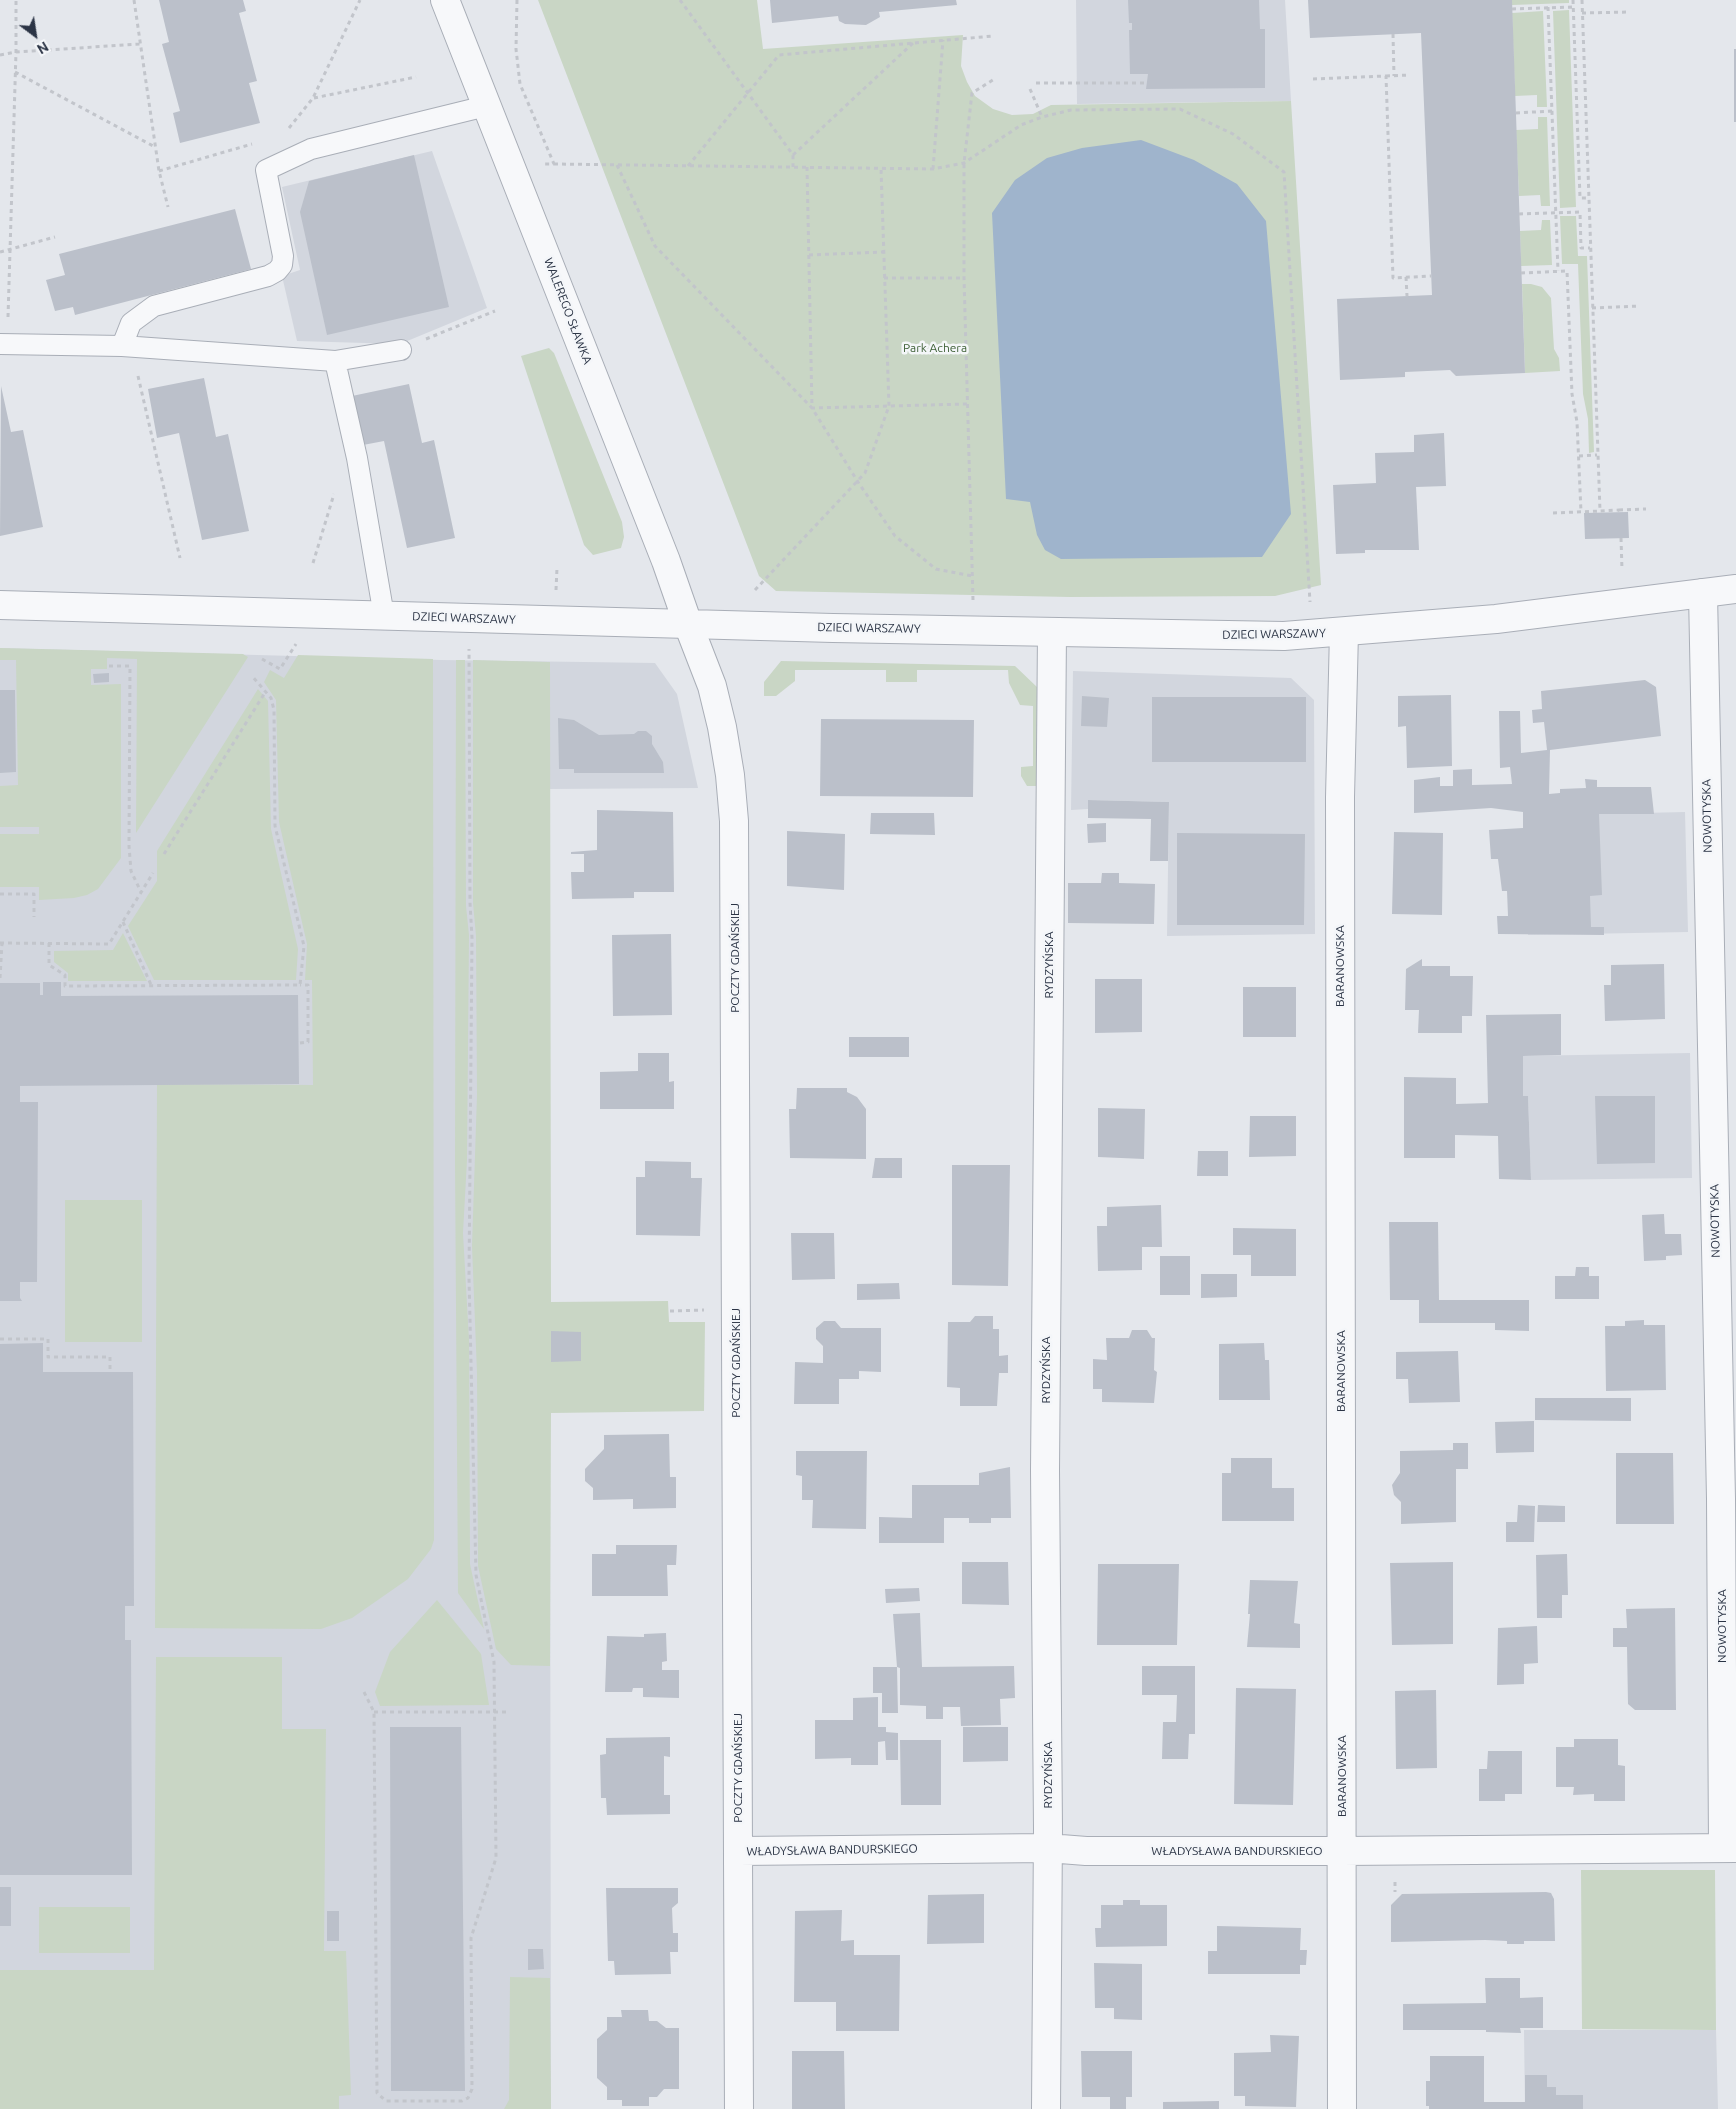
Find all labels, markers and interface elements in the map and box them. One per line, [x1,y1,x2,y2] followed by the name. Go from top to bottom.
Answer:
[10,10,60,60] north arrow
[34,38,51,57] text: N
[541,256,595,366] street label: WALEREGO SŁAWKA
[903,341,967,355] park label: Park Achera
[412,609,516,627] street label: DZIECI WARSZAWY
[817,620,921,636] street label: DZIECI WARSZAWY
[1222,626,1326,642] street label: DZIECI WARSZAWY
[1699,779,1715,853] street label: NOWOTYSKA
[728,903,742,1013] street label: POCZTY GDAŃSKIEJ
[1333,925,1347,1007] street label: BARANOWSKA
[1042,931,1056,999] street label: RYDZYŃSKA
[1707,1184,1723,1258] street label: NOWOTYSKA
[729,1308,743,1418] street label: POCZTY GDAŃSKIEJ
[1334,1330,1348,1412] street label: BARANOWSKA
[1039,1336,1053,1404] street label: RYDZYŃSKA
[1715,1589,1729,1663] street label: NOWOTYSKA
[731,1713,745,1823] street label: POCZTY GDAŃSKIEJ
[1335,1735,1349,1817] street label: BARANOWSKA
[1041,1741,1055,1809] street label: RYDZYŃSKA
[746,1841,918,1859] street label: WŁADYSŁAWA BANDURSKIEGO
[1151,1844,1323,1858] street label: WŁADYSŁAWA BANDURSKIEGO

